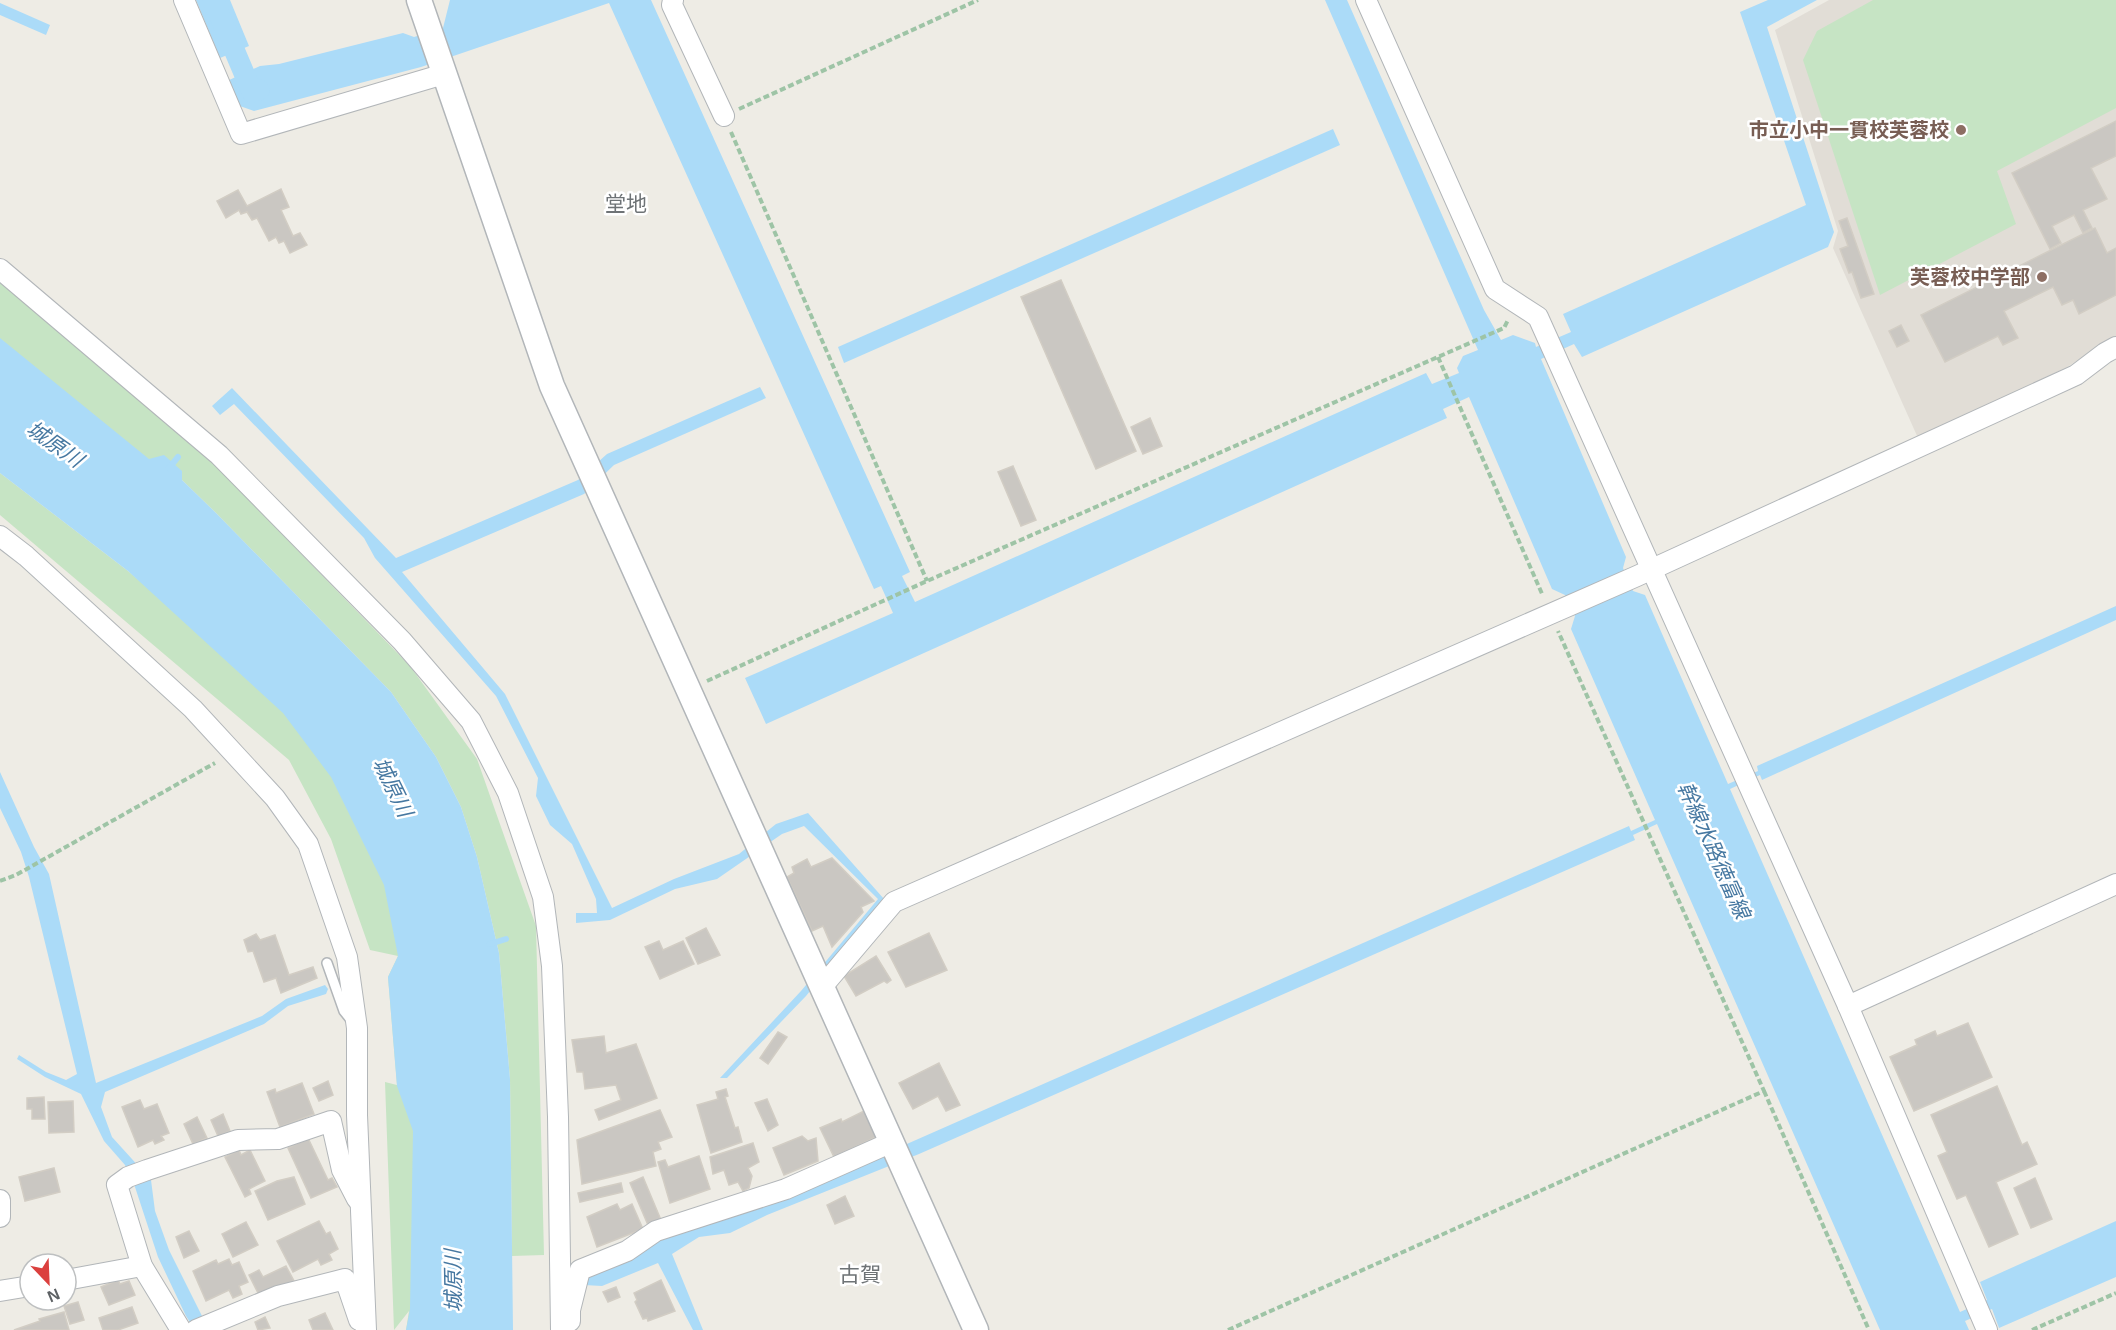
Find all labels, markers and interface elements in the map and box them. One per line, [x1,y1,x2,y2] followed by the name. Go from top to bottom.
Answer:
[1749,119,1949,141] place label: 市立小中一貫校芙蓉校
[1954,123,1968,137] marker: 市立小中一貫校芙蓉校
[605,192,647,215] district label: 堂地
[1910,266,2030,288] place label: 芙蓉校中学部
[2035,270,2049,284] marker: 芙蓉校中学部
[23,417,89,473] water label: 城原川
[369,754,418,822] water label: 城原川
[1674,778,1756,925] water label: 幹線水路徳富線
[441,1247,465,1313] water label: 城原川
[18,1252,78,1312] north arrow
[839,1263,881,1286] district label: 古賀
[45,1285,62,1305] text: N

